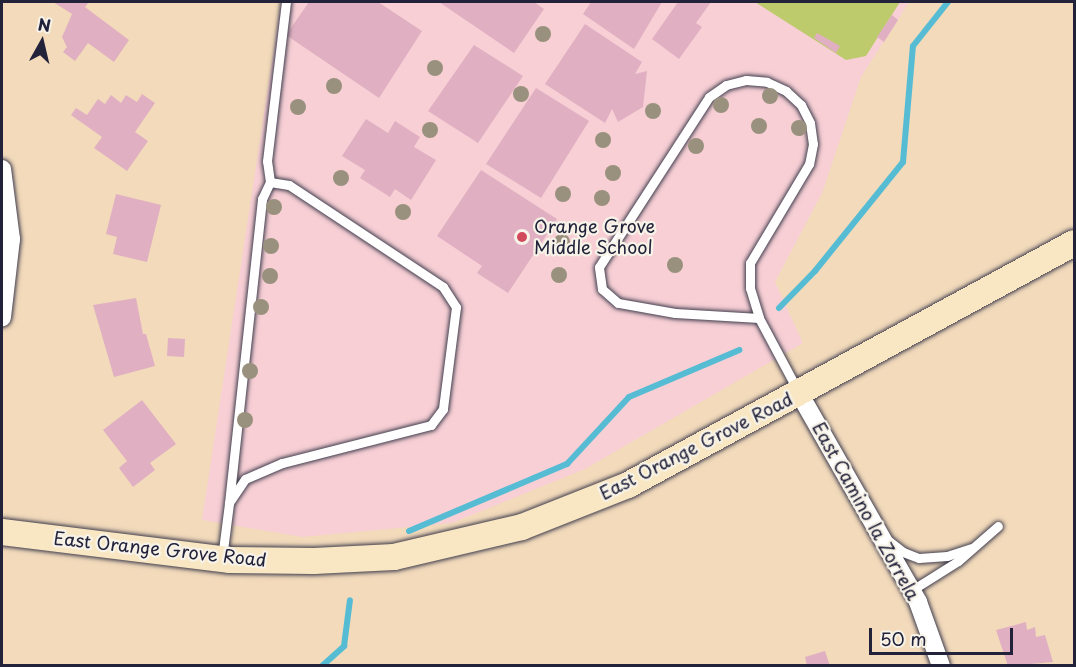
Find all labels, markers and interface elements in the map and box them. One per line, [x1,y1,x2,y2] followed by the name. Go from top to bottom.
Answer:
[37,11,52,37] text: N
[12,12,72,72] north arrow
[534,216,656,258] place label: Orange Grove Middle School
[515,230,529,244] marker: Orange Grove Middle School
[596,388,796,504] street label: East Orange Grove Road
[808,419,924,603] street label: East Camino la Zorrela
[52,527,268,571] street label: East Orange Grove Road
[872,616,1016,654] scale bar
[880,625,927,652] text: 50 m

